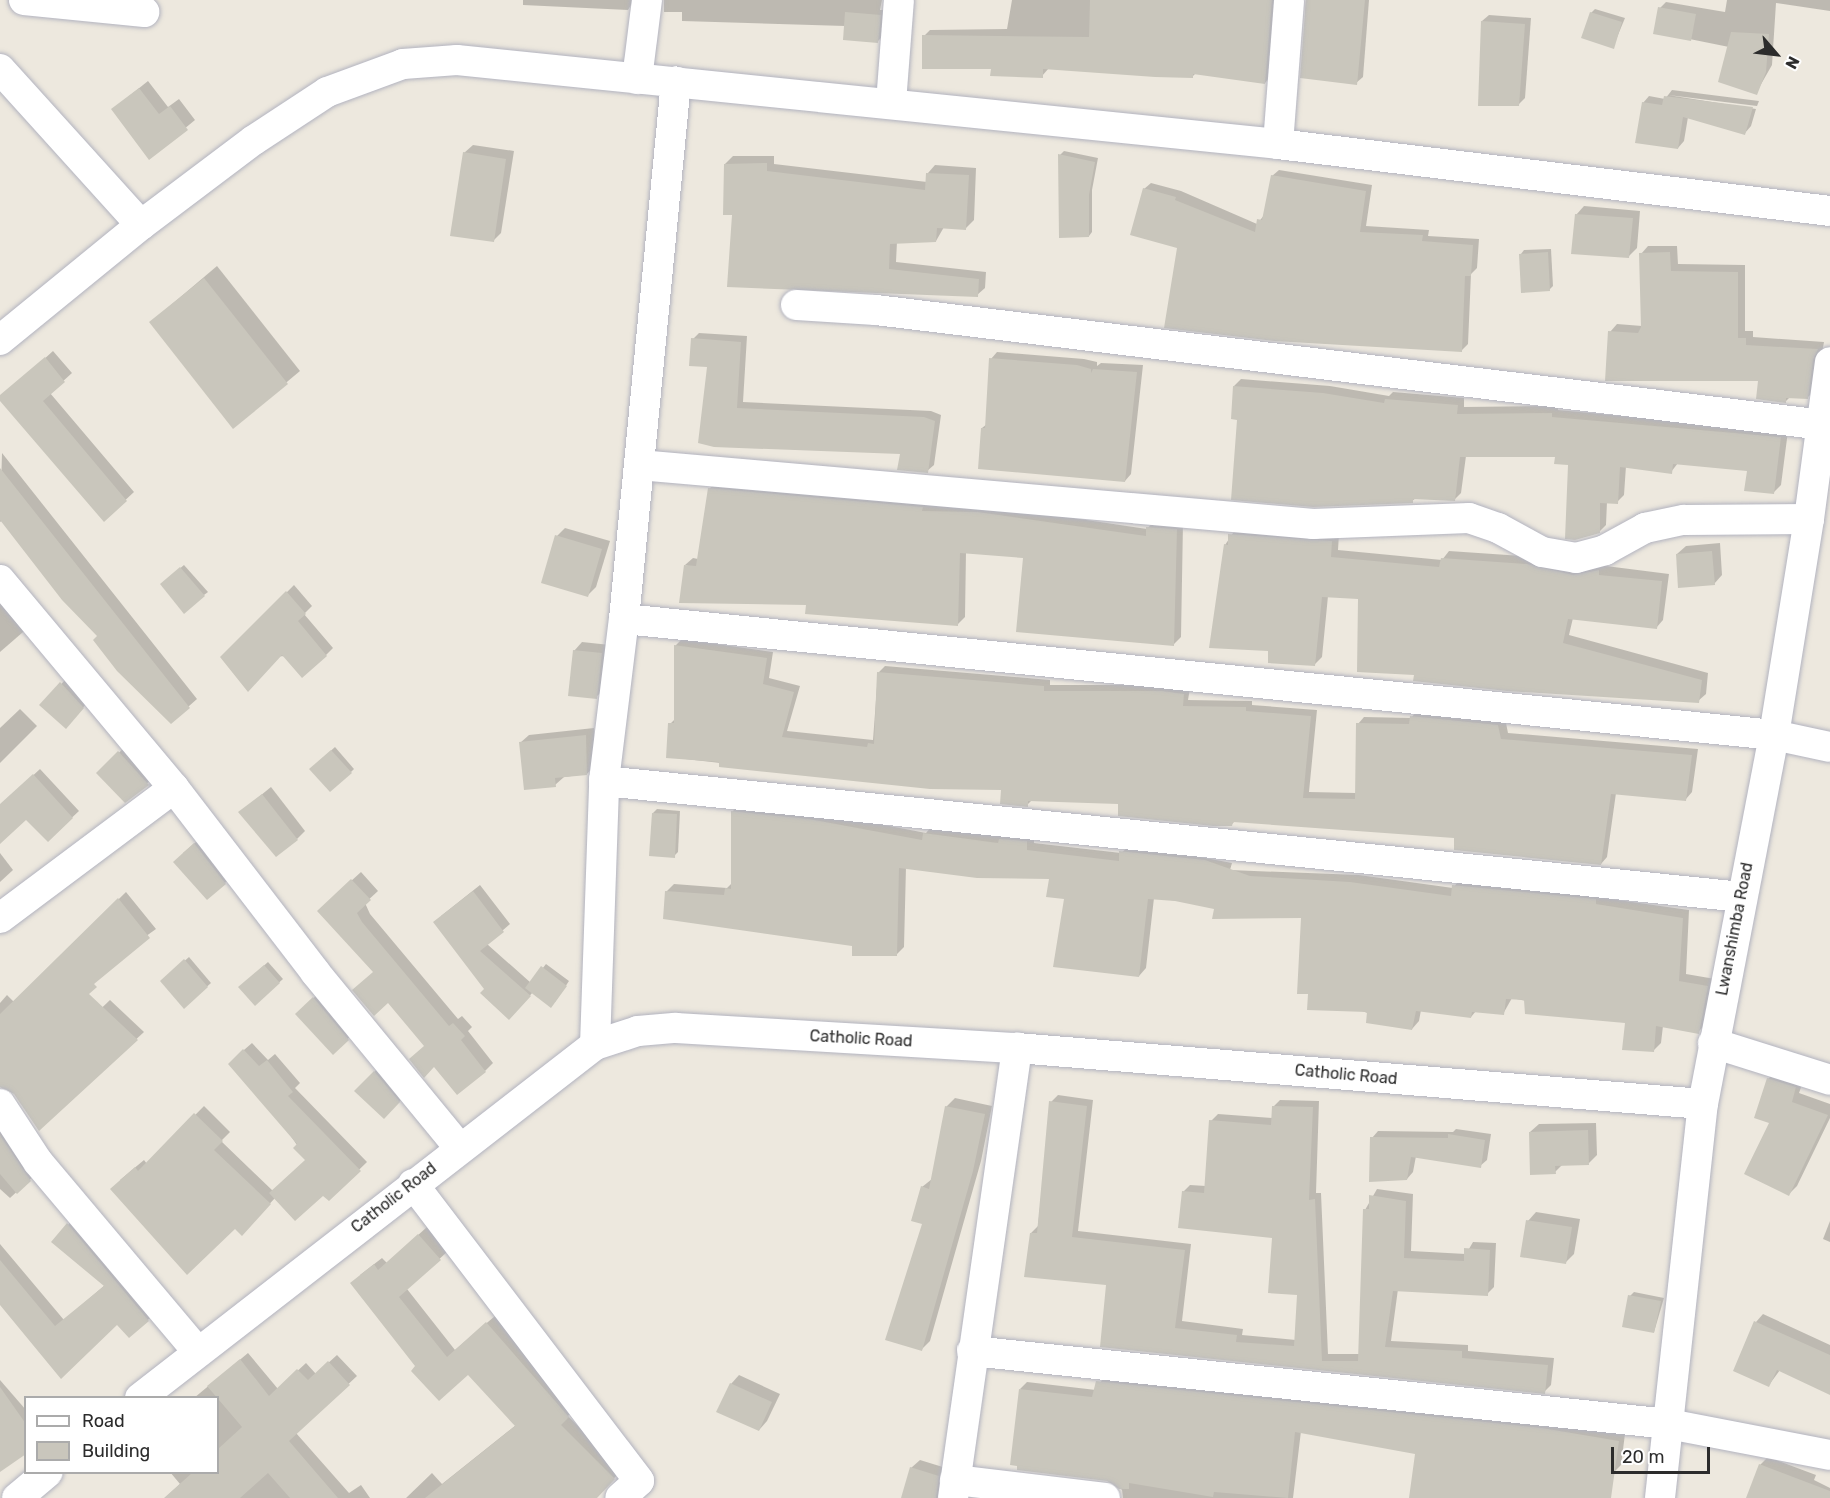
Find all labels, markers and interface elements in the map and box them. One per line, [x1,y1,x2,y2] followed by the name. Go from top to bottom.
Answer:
[1746,24,1806,84] north arrow
[1781,53,1803,72] text: N
[1713,861,1757,997] street label: Lwanshimba Road
[809,1027,913,1051] street label: Catholic Road
[1294,1061,1398,1089] street label: Catholic Road
[347,1159,441,1237] street label: Catholic Road
[24,1396,219,1474] legend
[82,1410,125,1432] text: Road
[1614,1435,1713,1473] scale bar
[82,1440,150,1462] text: Building
[1622,1446,1664,1468] text: 20 m

